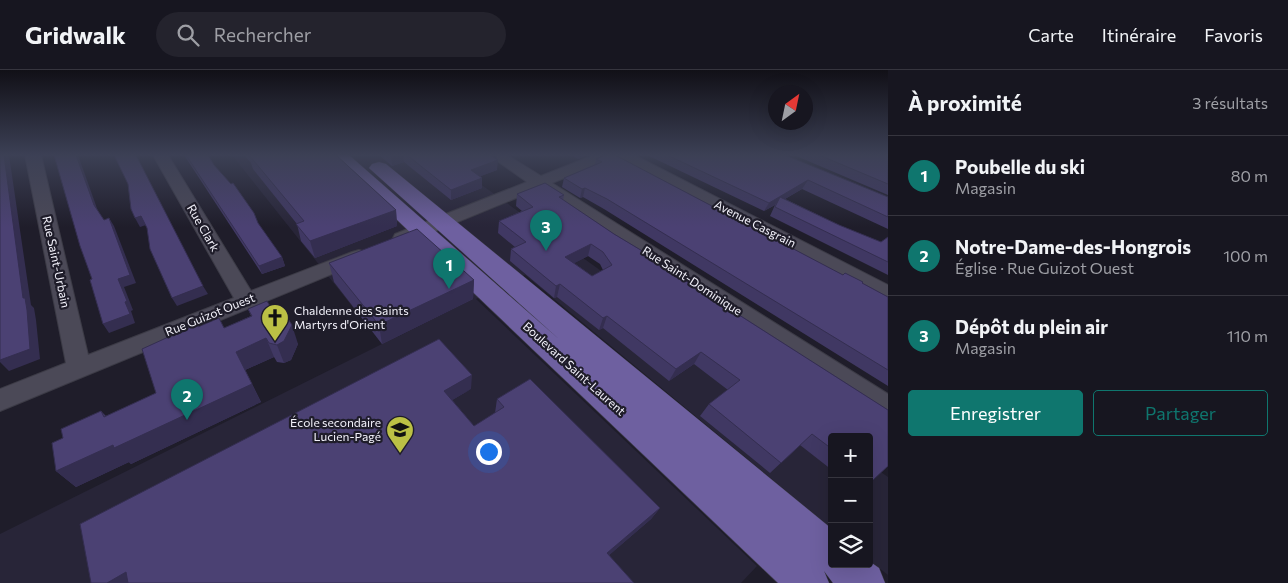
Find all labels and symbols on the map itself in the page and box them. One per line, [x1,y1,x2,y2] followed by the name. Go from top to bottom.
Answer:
[768,85,813,130] north arrow
[712,197,799,250] street label: Avenue Casgrain
[185,201,223,254] street label: Rue Clark
[530,210,562,251] pin: 3
[40,215,74,309] street label: Rue Saint-Urbain
[640,243,745,318] street label: Rue Saint-Dominique
[433,248,465,289] pin: 1
[163,290,257,338] street label: Rue Guizot Ouest
[260,303,290,342] church icon: Chaldenne des Saints Martyrs d'Orient
[294,303,409,331] place label: Chaldenne des Saints Martyrs d'Orient
[521,319,629,418] street label: Boulevard Saint-Laurent
[171,379,203,420] pin: 2
[290,415,381,443] place label: École secondaire Lucien-Pagé
[385,415,415,454] school or university icon: École secondaire Lucien-Pagé
[476,439,502,465] your location

